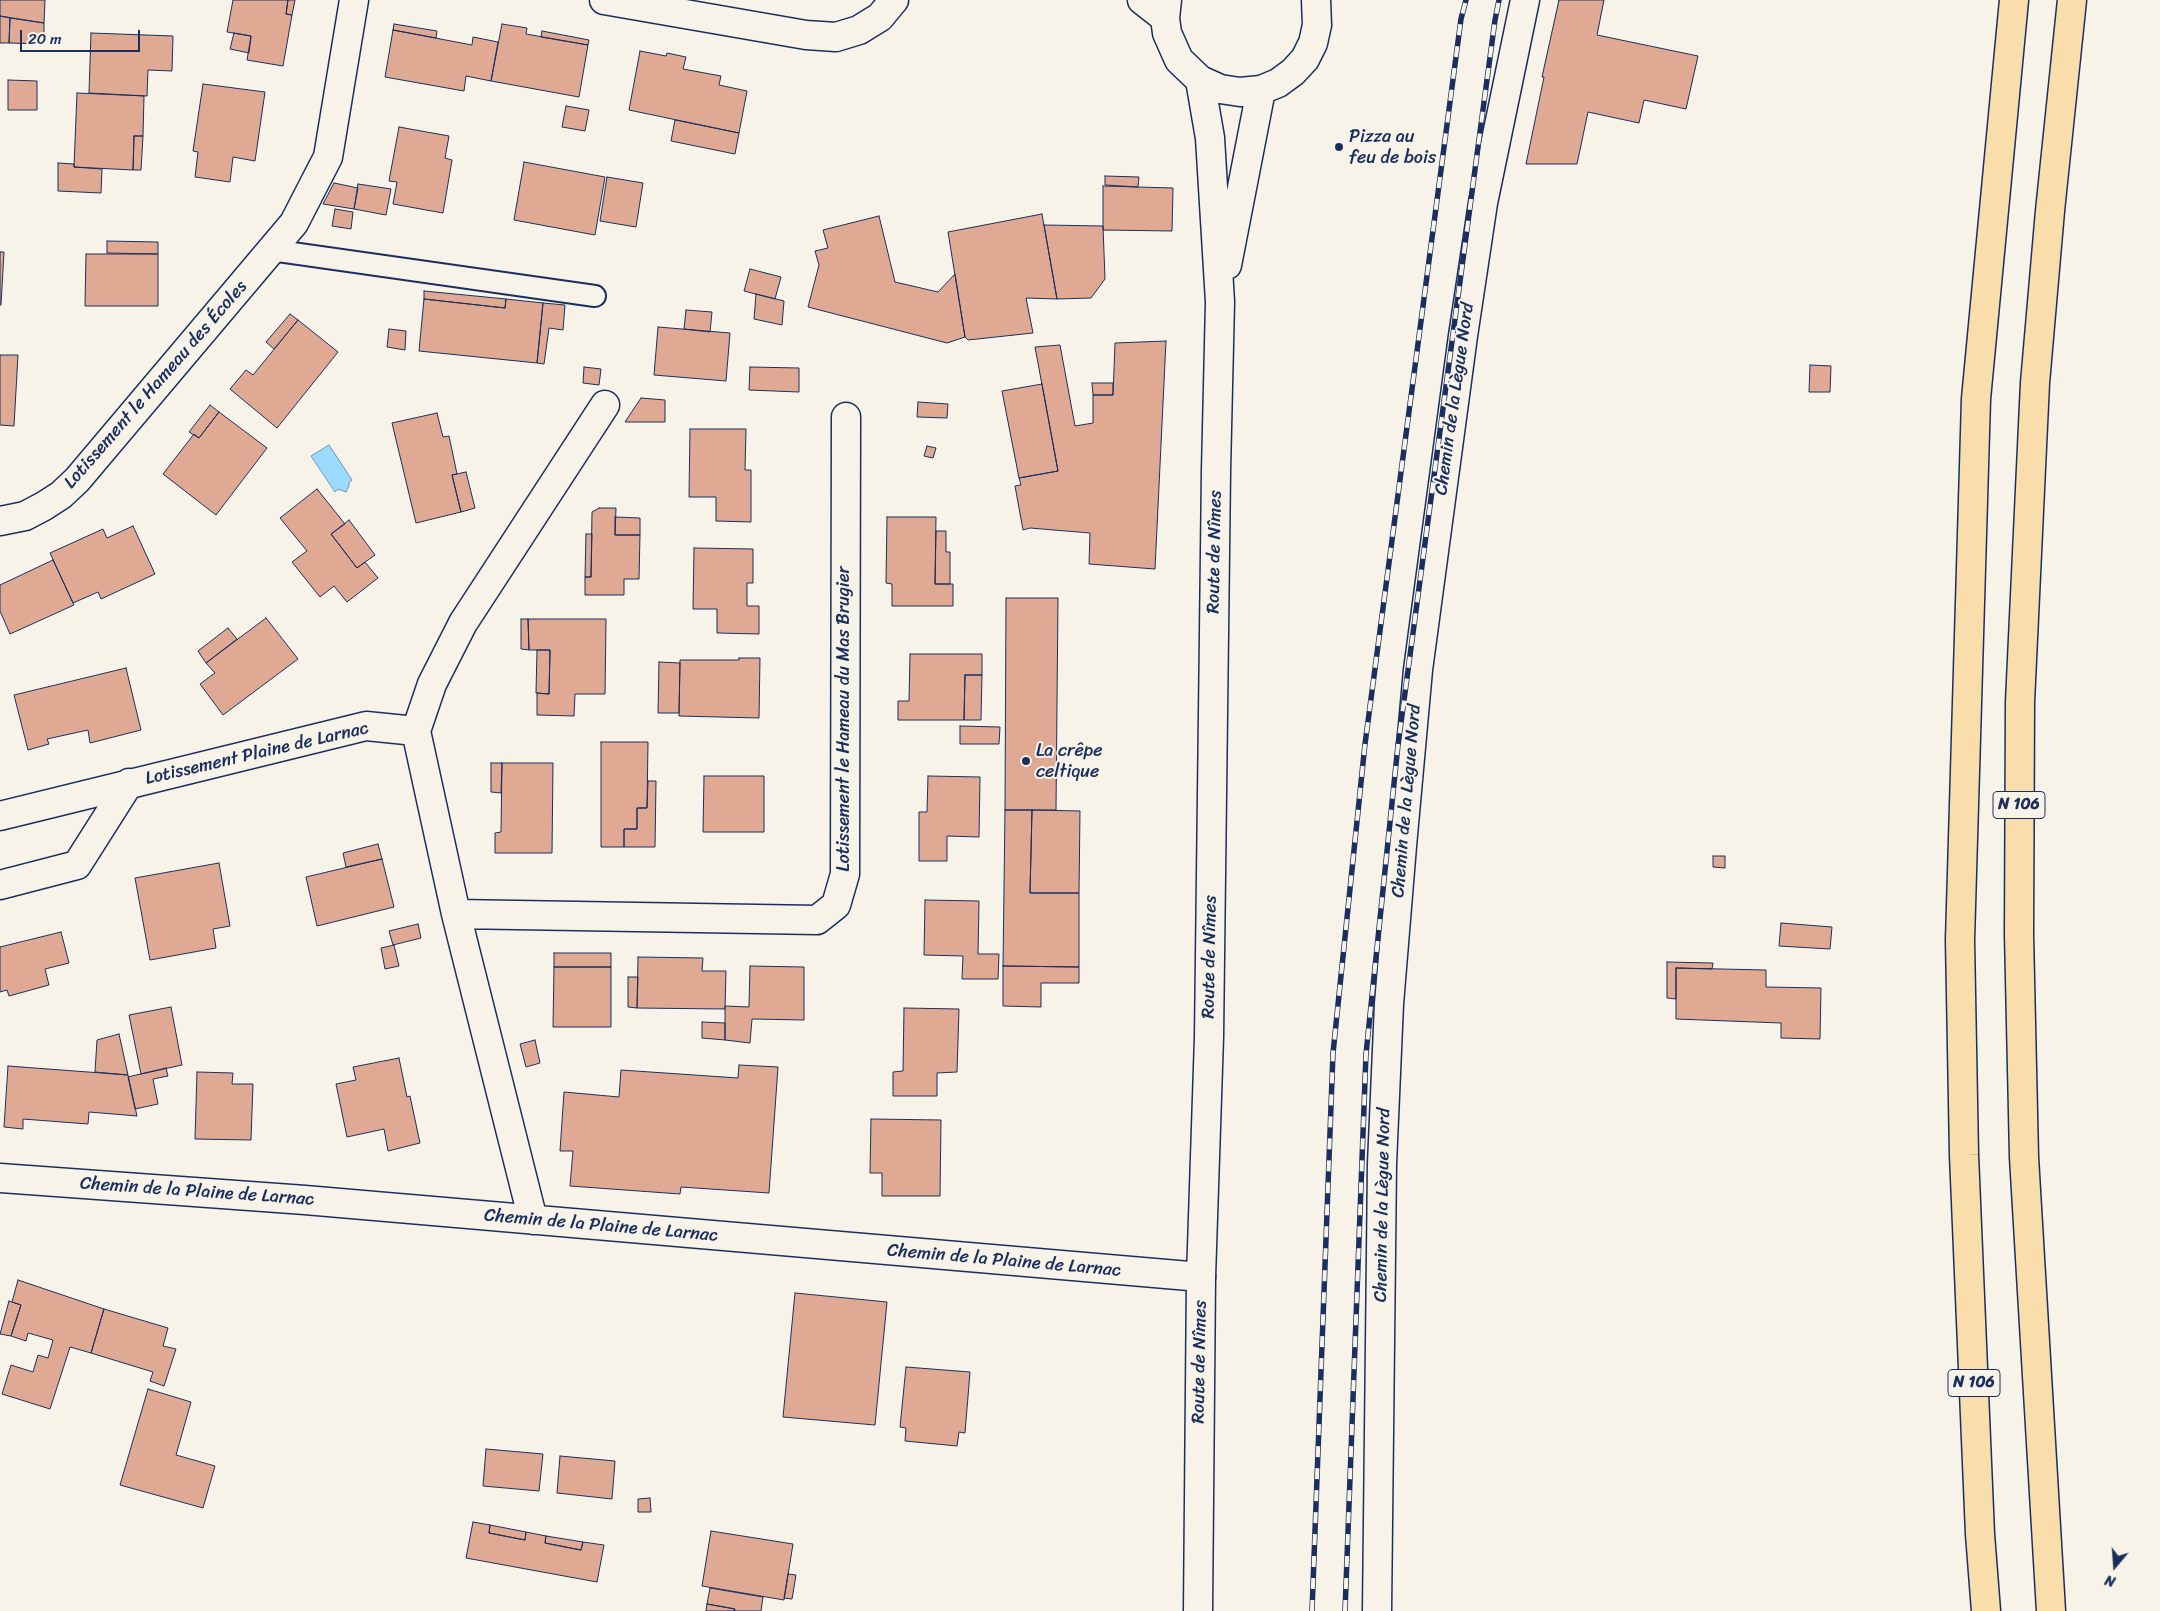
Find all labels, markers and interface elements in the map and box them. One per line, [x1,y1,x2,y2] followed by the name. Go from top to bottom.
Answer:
[22,20,142,52] scale bar
[28,26,62,52] text: 20 m
[1349,126,1436,168] place label: Pizza au feu de bois
[1333,141,1345,153] marker: Pizza au feu de bois
[60,277,252,493] street label: Lotissement le Hameau des Écoles
[1431,301,1479,497] street label: Chemin de la Lègue Nord
[1203,490,1227,614] street label: Route de Nîmes
[833,566,855,872] street label: Lotissement le Hameau du Mas Brugier
[1388,703,1426,899] street label: Chemin de la Lègue Nord
[143,718,371,790] street label: Lotissement Plaine de Larnac
[1036,740,1102,782] place label: La crêpe celtique
[1020,755,1032,767] marker: La crêpe celtique
[1993,792,2045,818] road number: N 106
[1198,895,1222,1019] street label: Route de Nîmes
[1371,1108,1395,1302] street label: Chemin de la Lègue Nord
[79,1173,315,1211] street label: Chemin de la Plaine de Larnac
[483,1205,719,1247] street label: Chemin de la Plaine de Larnac
[886,1240,1122,1282] street label: Chemin de la Plaine de Larnac
[1188,1300,1212,1424] street label: Route de Nîmes
[1948,1370,2000,1396] road number: N 106
[2090,1541,2140,1591] north arrow
[2102,1567,2119,1594] text: N

